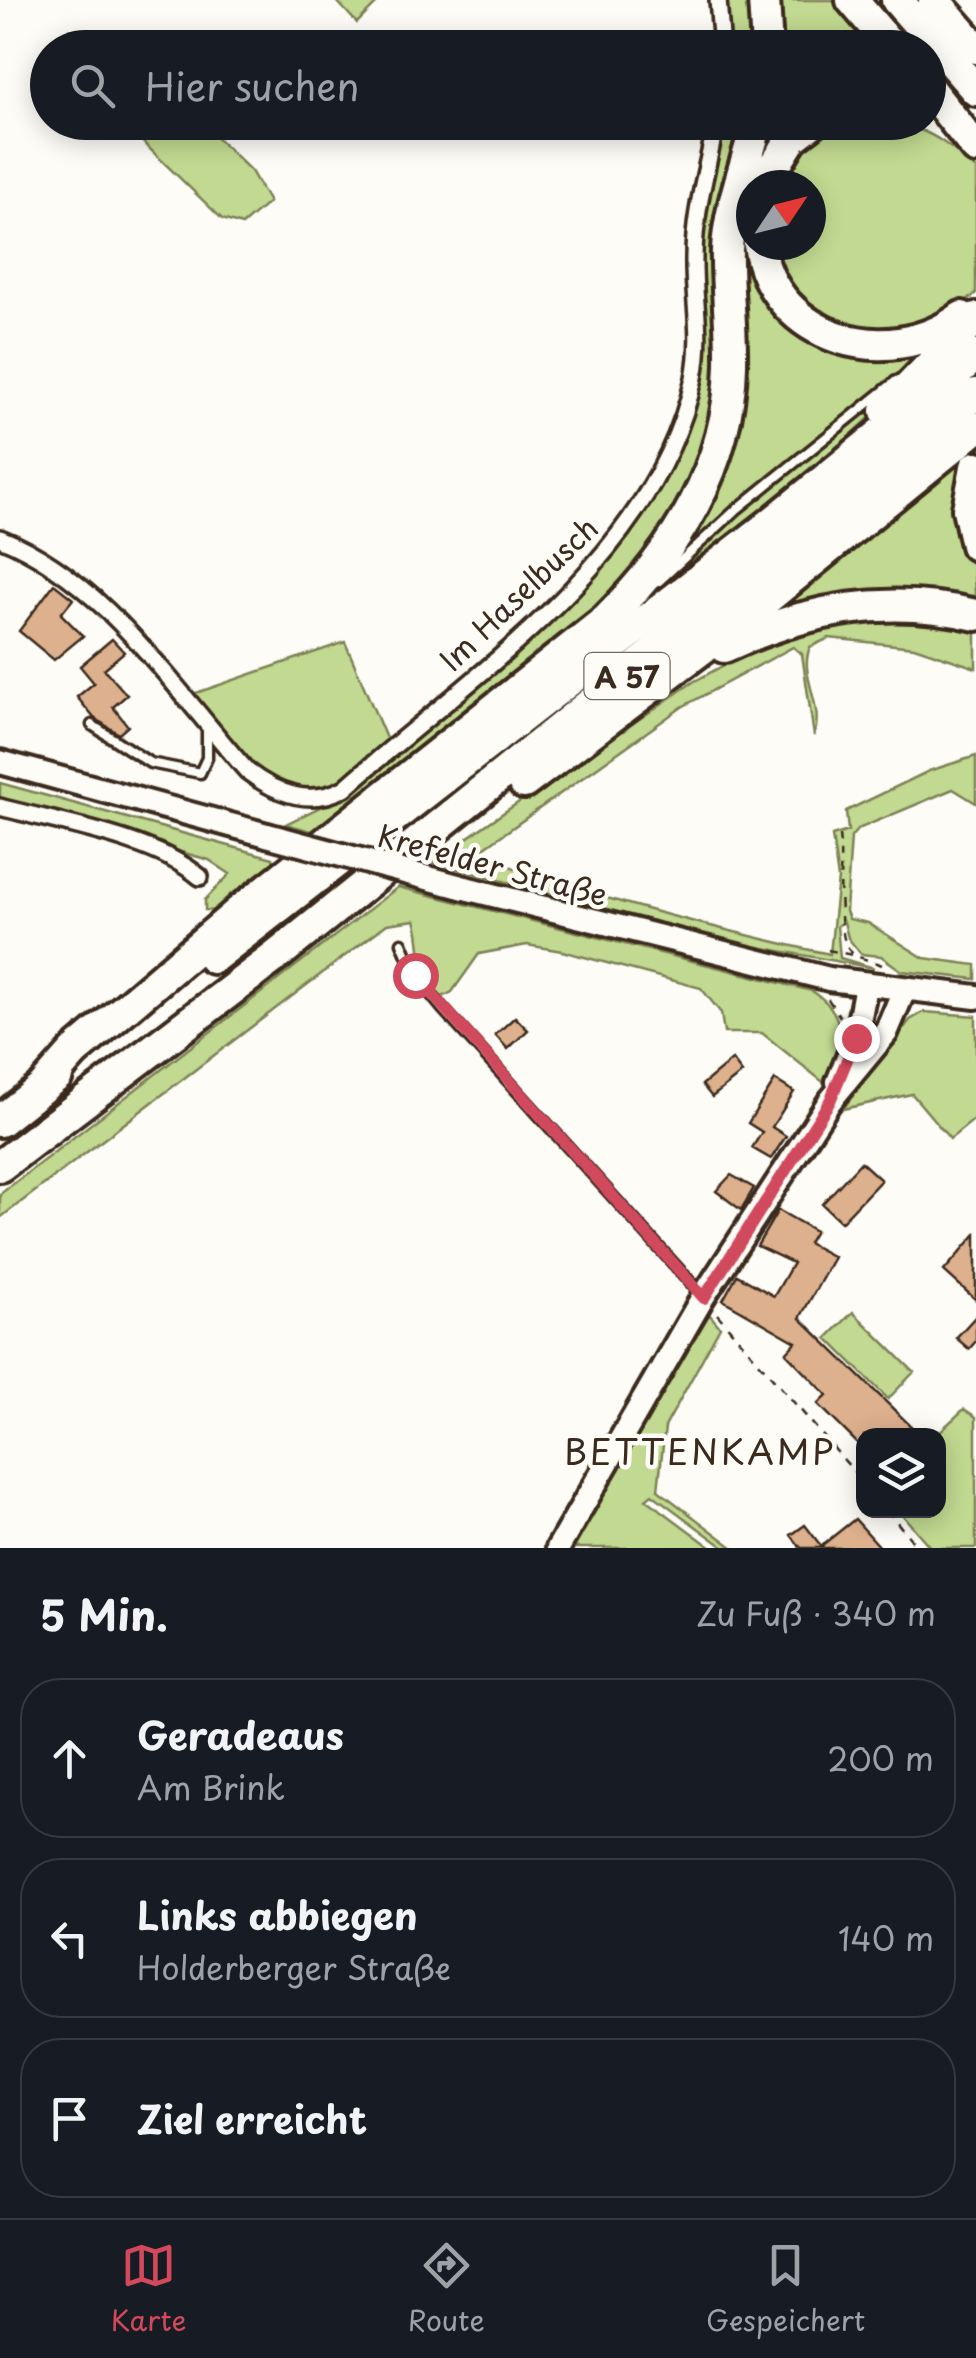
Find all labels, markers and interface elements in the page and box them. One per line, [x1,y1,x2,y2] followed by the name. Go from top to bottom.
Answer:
[30,30,946,140] search box
[145,57,359,114] text: Hier suchen
[65,58,120,113] icon: search
[736,170,826,260] north arrow
[429,506,607,680] street label: Im Haselbusch
[584,653,670,699] road number: A 57
[373,812,613,916] street label: Krefelder Straße
[393,953,439,999] route start
[834,1016,880,1062] route end
[564,1424,836,1477] district label: BETTENKAMP
[856,1428,946,1518] map controls
[856,1428,946,1518] button: layers
[40,1582,168,1645] text: 5 Min.
[696,1589,936,1637] text: Zu Fuß · 340 m
[137,1706,344,1763] text: Geradeaus
[42,1731,97,1786] icon: ahead
[827,1734,934,1782] text: 200 m
[137,1763,285,1811] text: Am Brink
[137,1886,417,1943] text: Links abbiegen
[42,1911,97,1966] icon: left
[838,1914,934,1962] text: 140 m
[137,1943,451,1991] text: Holderberger Straße
[137,2090,367,2147] text: Ziel erreicht
[42,2091,97,2146] icon: arrive
[111,2238,186,2341] tab: Karte
[408,2238,485,2341] tab: Route
[706,2238,865,2341] tab: Gespeichert

